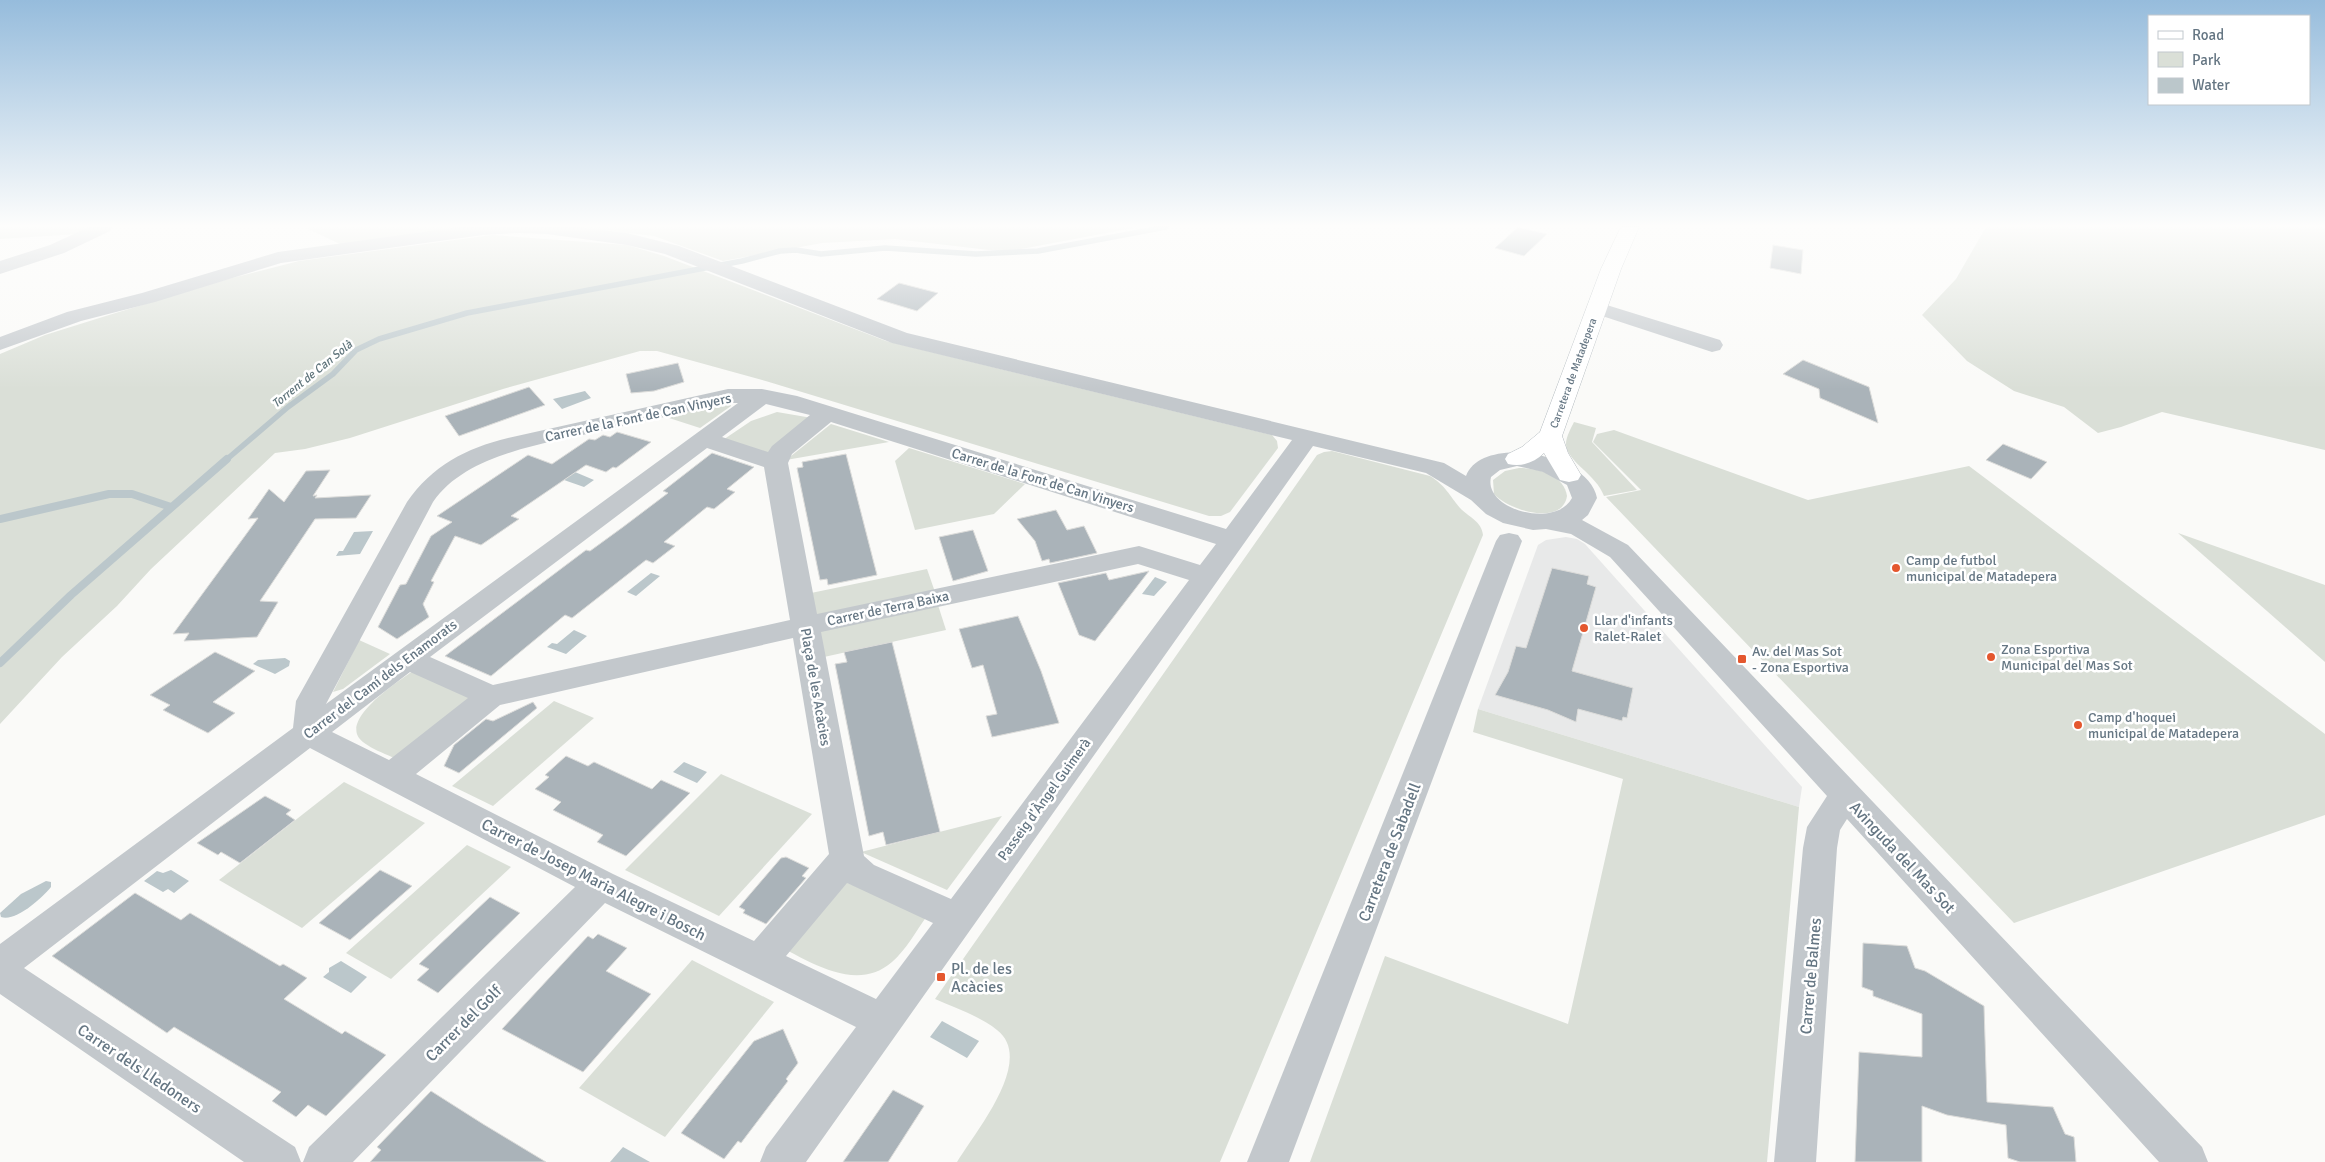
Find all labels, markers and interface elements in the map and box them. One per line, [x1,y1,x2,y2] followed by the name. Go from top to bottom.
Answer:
[2148,15,2310,105] legend
[2192,26,2224,44] text: Road
[2192,51,2221,69] text: Park
[2192,76,2230,94] text: Water
[1547,316,1600,430] street label: Carretera de Matadepera
[269,337,356,411] water label: Torrent de Can Solà
[543,389,733,446] street label: Carrer de la Font de Can Vinyers
[950,445,1136,516] street label: Carrer de la Font de Can Vinyers
[1906,552,2057,585] place label: Camp de futbol municipal de Matadepera
[1890,562,1902,574] marker: Camp de futbol municipal de Matadepera
[826,587,951,630] street label: Carrer de Terra Baixa
[1594,612,1673,645] place label: Llar d'infants Ralet-Ralet
[300,616,460,743] street label: Carrer del Camí dels Enamorats
[1578,622,1590,634] marker: Llar d'infants Ralet-Ralet
[797,627,834,747] street label: Plaça de les Acàcies
[2001,641,2133,674] place label: Zona Esportiva Municipal del Mas Sot
[1752,643,1849,676] place label: Av. del Mas Sot - Zona Esportiva
[1985,651,1997,663] marker: Zona Esportiva Municipal del Mas Sot
[1736,653,1748,665] marker: Av. del Mas Sot - Zona Esportiva
[2088,709,2239,742] place label: Camp d'hoquei municipal de Matadepera
[2072,719,2084,731] marker: Camp d'hoquei municipal de Matadepera
[994,735,1095,864] street label: Passeig d'Àngel Guimerà
[1354,780,1426,925] street label: Carretera de Sabadell
[1845,798,1960,918] street label: Avinguda del Mas Sot
[478,814,709,945] street label: Carrer de Josep Maria Alegre i Bosch
[1796,917,1826,1035] street label: Carrer de Balmes
[951,959,1012,997] place label: Pl. de les Acàcies
[935,971,947,983] marker: Pl. de les Acàcies
[421,981,507,1066] street label: Carrer del Golf
[74,1020,205,1118] street label: Carrer dels Lledoners

